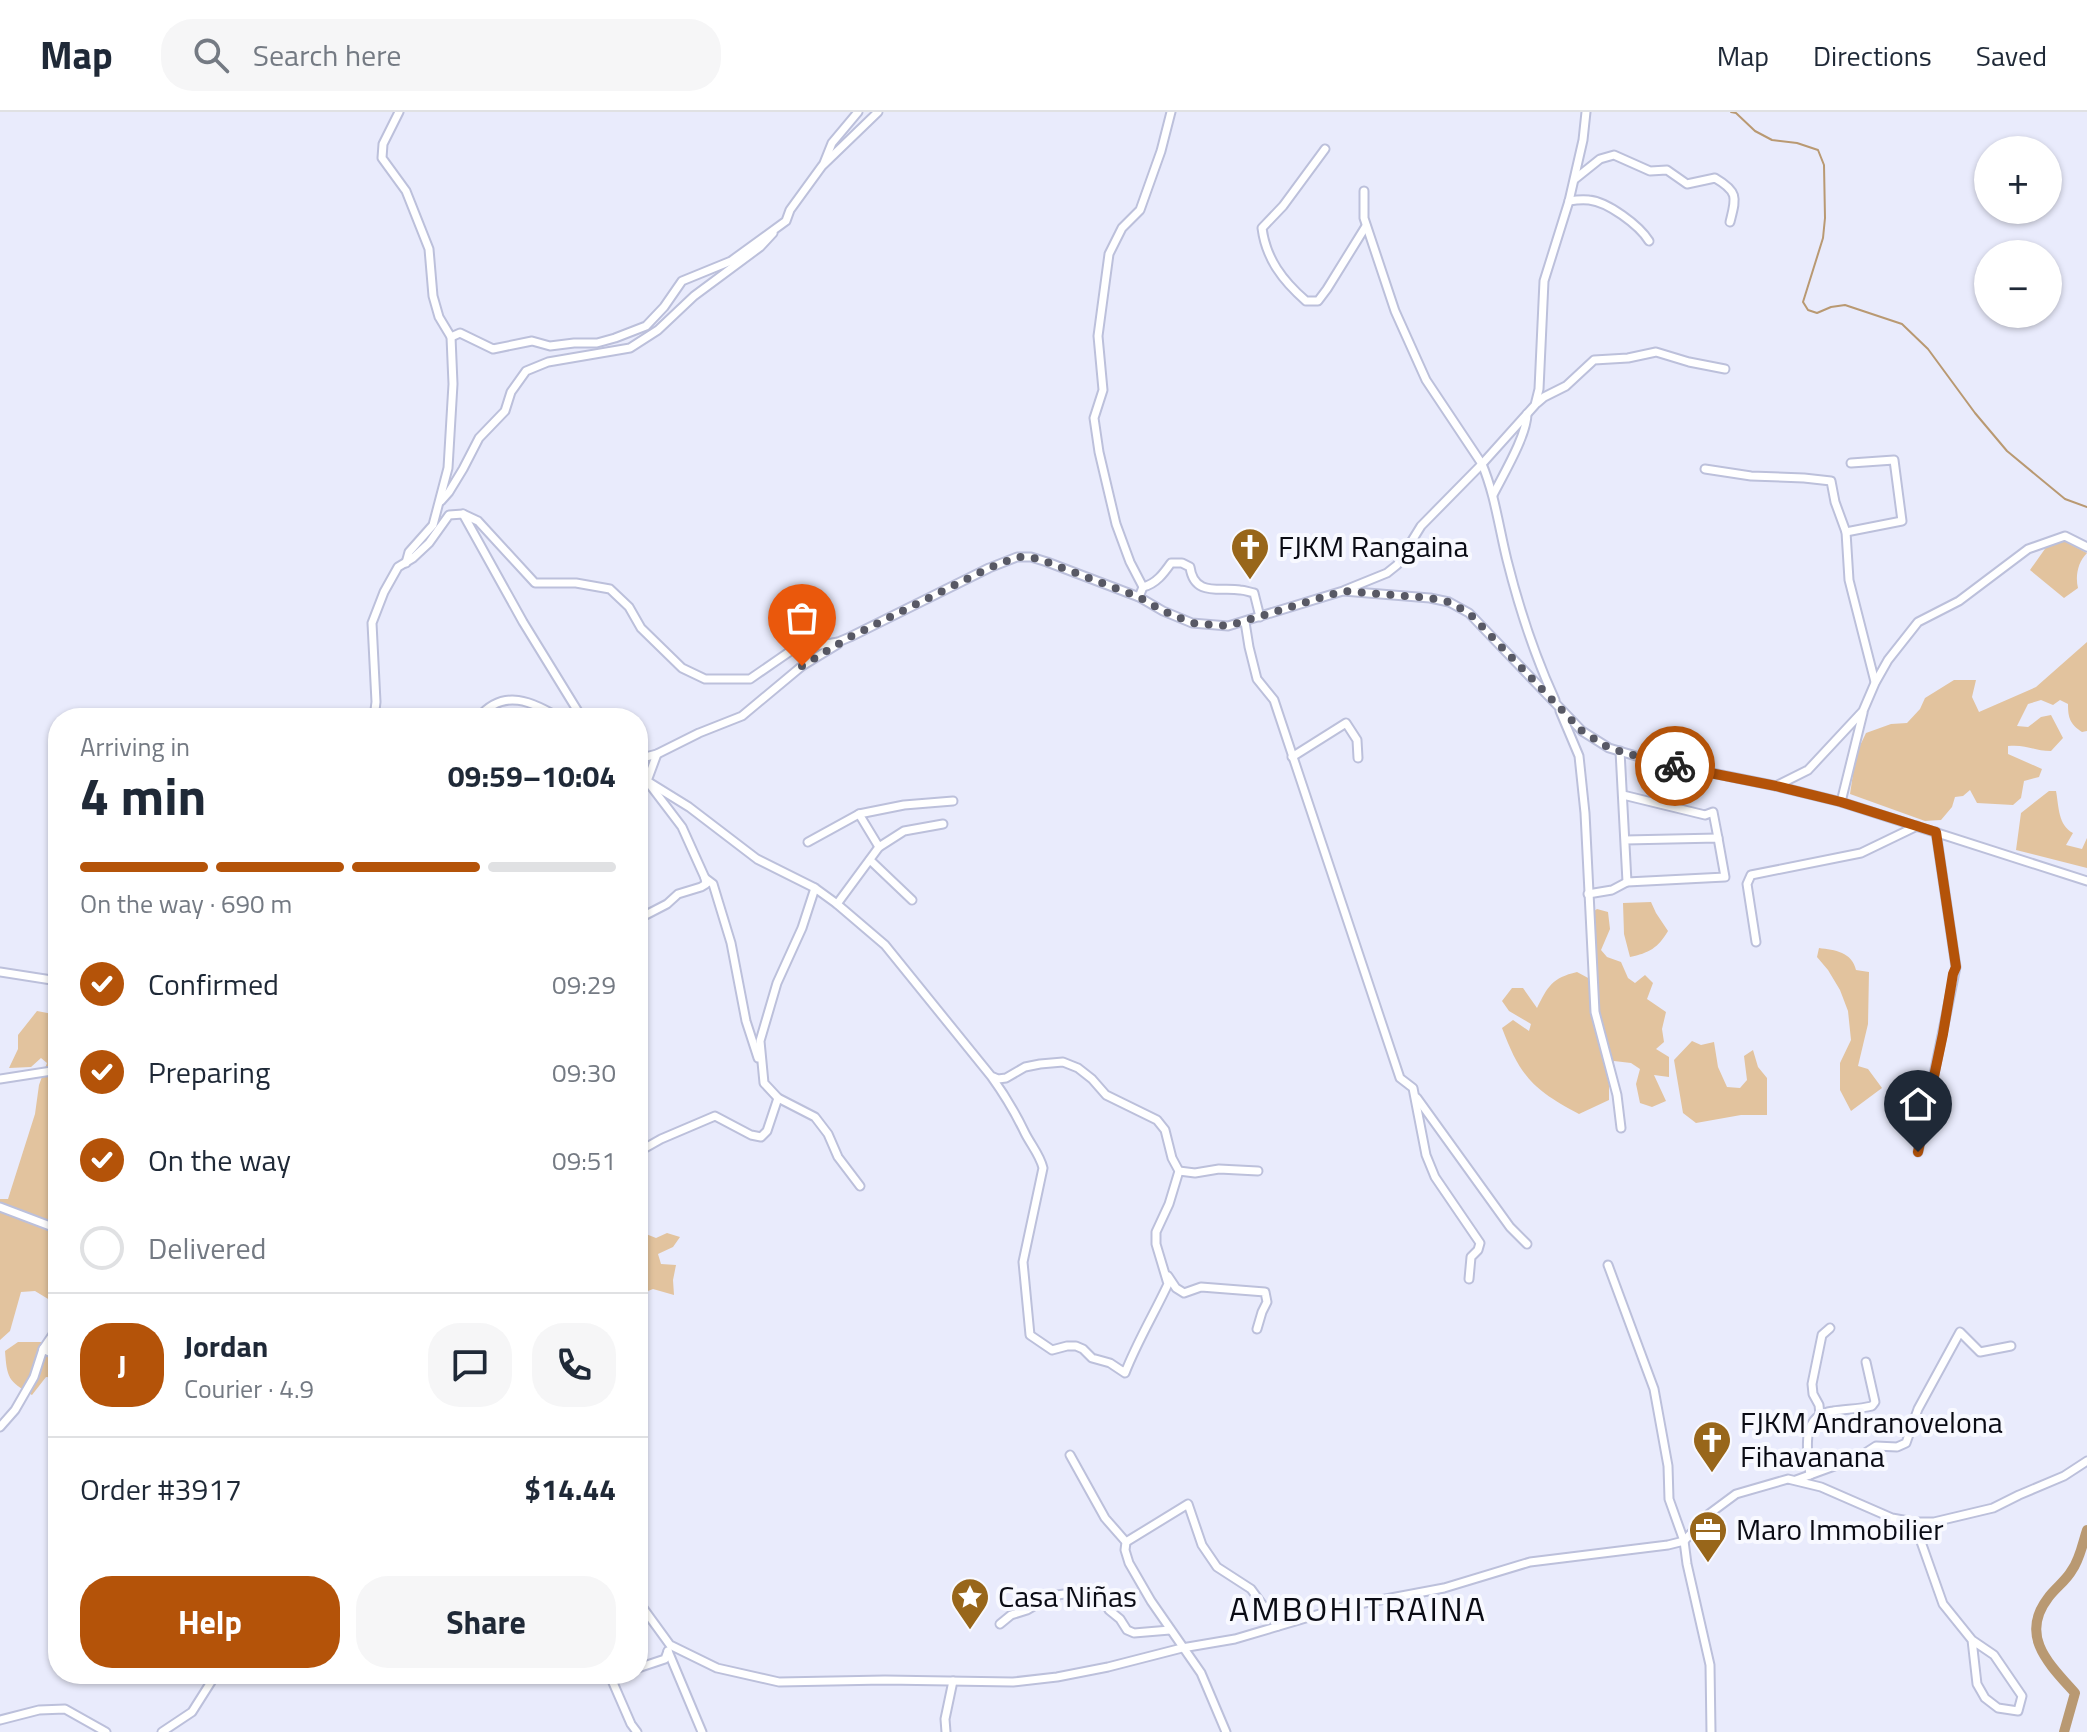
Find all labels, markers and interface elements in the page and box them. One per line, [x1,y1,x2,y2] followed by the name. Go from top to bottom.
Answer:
[161,19,721,91] search box
[40,26,113,84] text: Map
[253,32,402,78] text: Search here
[189,33,233,77] icon: search
[1717,34,1769,77] text: Map
[1813,34,1932,77] text: Directions
[1976,34,2047,77] text: Saved
[1974,136,2062,328] map controls
[1974,136,2062,224] button: +
[1974,240,2062,328] button: −
[1278,523,1468,569] place label: FJKM Rangaina
[1229,526,1271,581] church icon: FJKM Rangaina
[768,584,836,666] pin
[780,596,824,640] icon: bag
[1635,726,1715,806] courier
[80,727,190,766] text: Arriving in
[1653,744,1697,788] icon: bike
[448,753,616,799] text: 09:59–10:04
[80,756,206,835] text: 4 min
[80,884,292,923] text: On the way · 690 m
[148,961,279,1007] text: Confirmed
[80,962,124,1006] icon: check
[552,965,616,1004] text: 09:29
[148,1049,270,1095] text: Preparing
[80,1050,124,1094] icon: check
[552,1053,616,1092] text: 09:30
[1884,1070,1952,1152] pin
[1896,1082,1940,1126] icon: home
[148,1137,291,1183] text: On the way
[80,1138,124,1182] icon: check
[552,1141,616,1180] text: 09:51
[148,1225,266,1271] text: Delivered
[184,1323,268,1369] text: Jordan
[428,1323,512,1407] button: chat
[532,1323,616,1407] button: phone
[117,1342,127,1388] text: J
[184,1369,314,1408] text: Courier · 4.9
[1740,1399,2003,1479] place label: FJKM Andranovelona Fihavanana
[1691,1419,1733,1474] church icon: FJKM Andranovelona Fihavanana
[80,1466,242,1512] text: Order #3917
[524,1466,616,1512] text: $14.44
[1736,1506,1944,1552] place label: Maro Immobilier
[1687,1509,1729,1564] office icon: Maro Immobilier
[998,1573,1137,1619] place label: Casa Niñas
[80,1576,340,1668] button: Help
[356,1576,616,1668] button: Share
[949,1576,991,1631] place icon: Casa Niñas
[1229,1582,1487,1634] district label: AMBOHITRAINA

